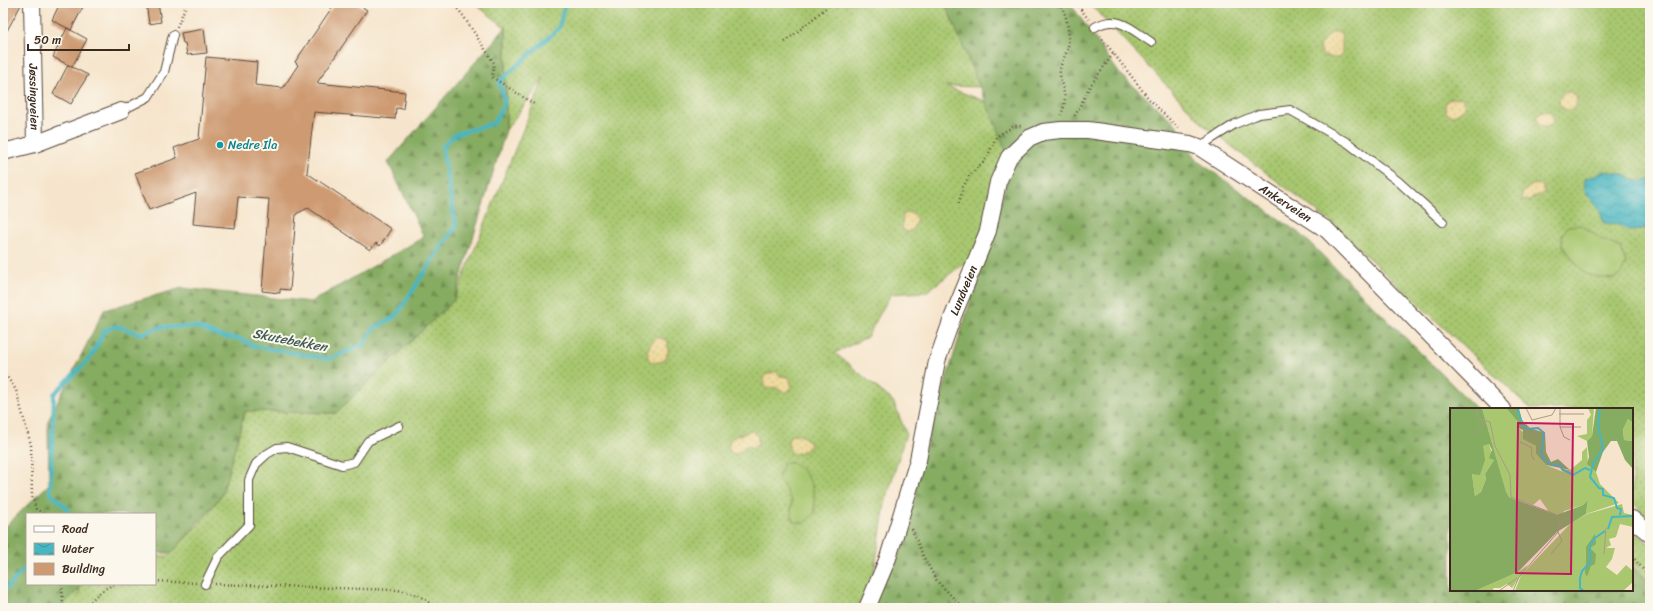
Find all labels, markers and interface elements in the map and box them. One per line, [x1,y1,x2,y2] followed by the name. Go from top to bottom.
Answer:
[28,26,129,52] scale bar
[34,29,61,51] text: 50 m
[22,63,46,131] street label: Jøssingveien
[228,134,277,156] place label: Nedre Ila
[215,140,225,150] marker: Nedre Ila
[1254,177,1317,229] street label: Ankerveien
[943,261,984,319] street label: Lundveien
[251,322,331,359] water label: Skutebekken
[1450,408,1633,591] inset map
[26,513,156,585] legend
[62,518,89,540] text: Road
[62,538,95,560] text: Water
[62,558,105,580] text: Building

